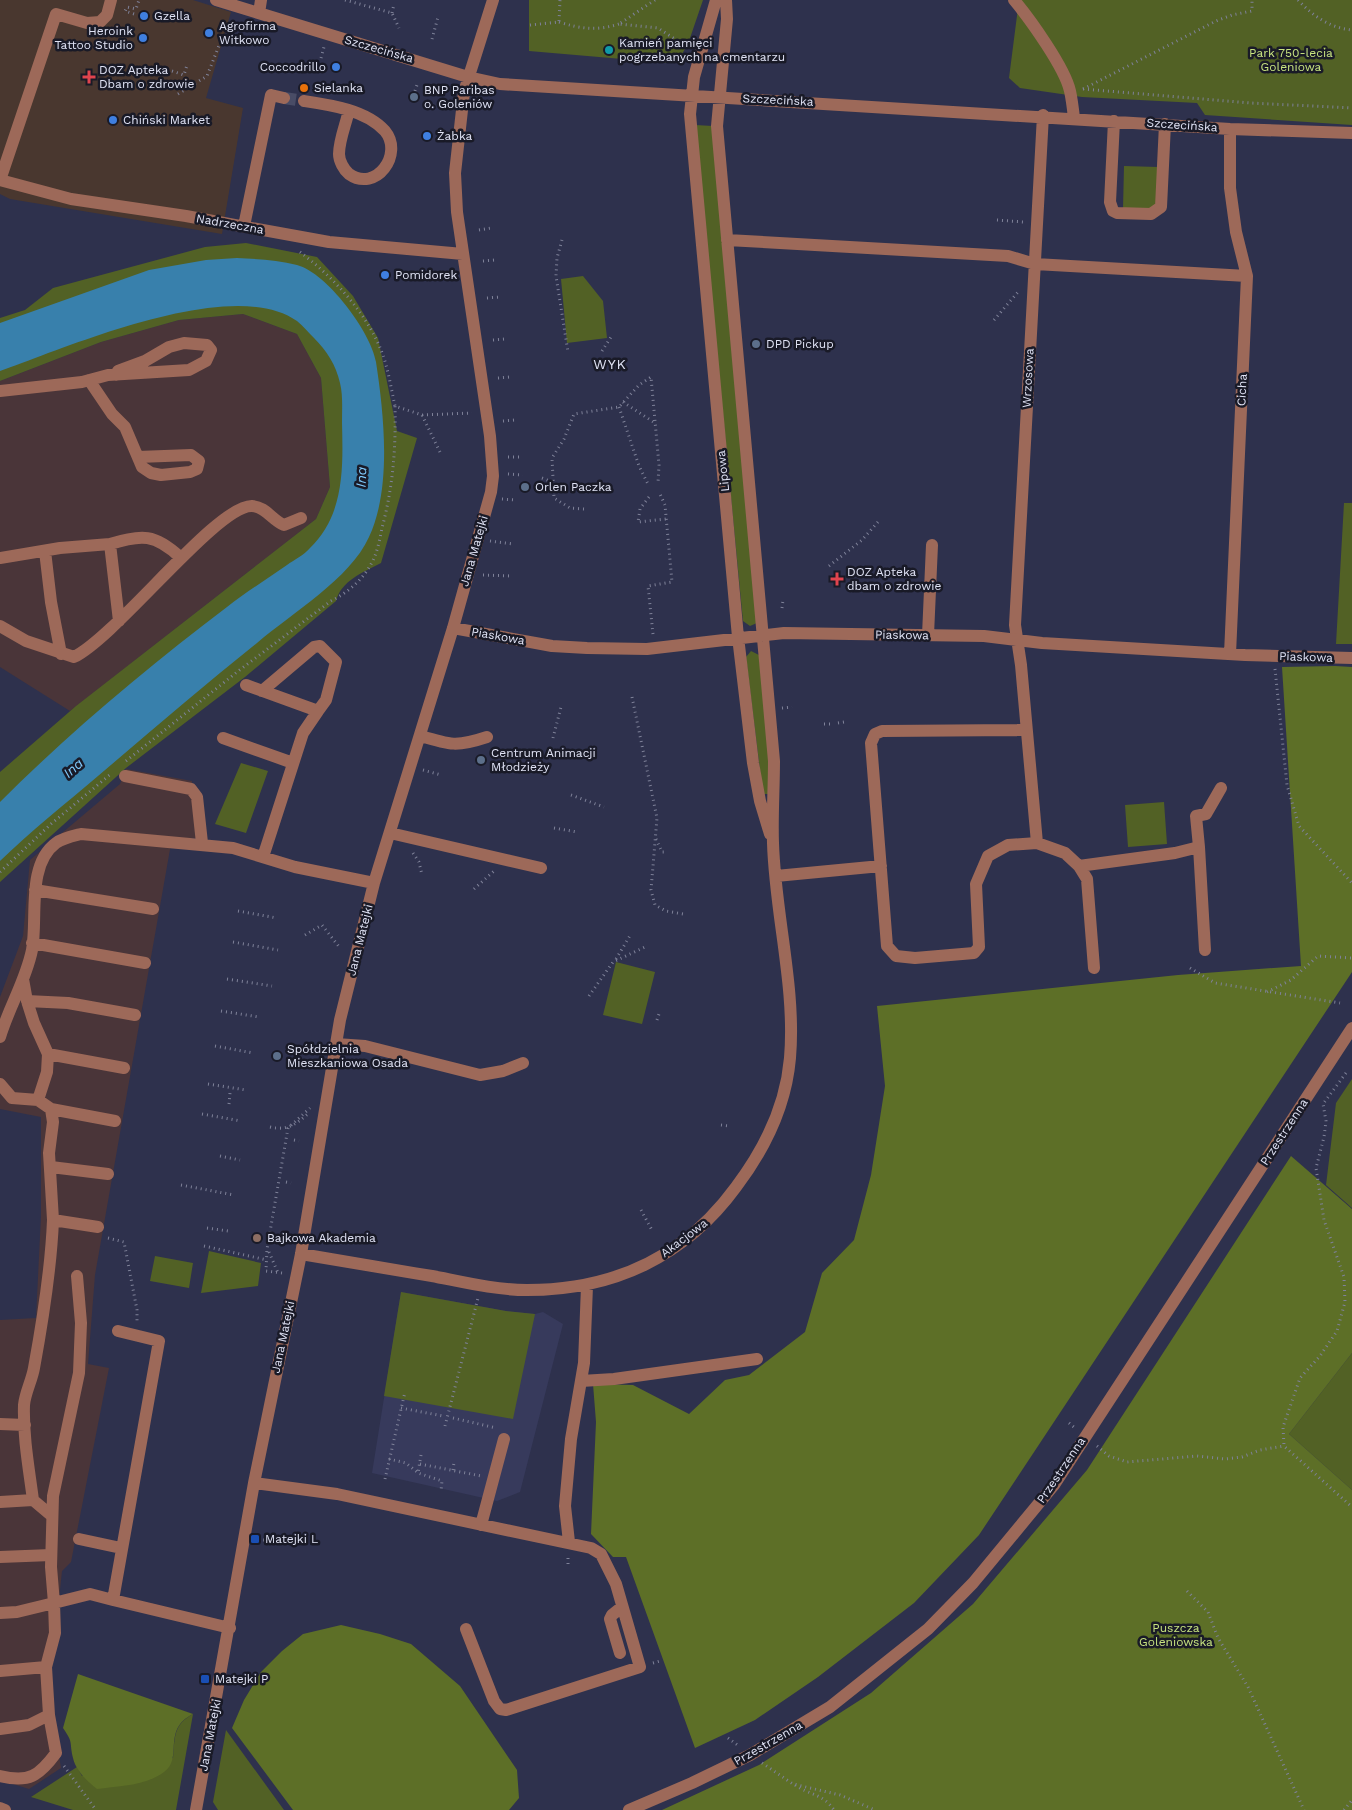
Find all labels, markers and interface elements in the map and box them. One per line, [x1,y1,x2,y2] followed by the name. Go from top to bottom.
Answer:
[154,9,190,23] place label: Gzella
[138,10,150,22] marker: Gzella
[219,19,276,47] place label: Agrofirma Witkowo
[55,24,133,52] place label: Heroink Tattoo Studio
[203,27,215,39] marker: Agrofirma Witkowo
[137,32,149,44] marker: Heroink Tattoo Studio
[343,32,415,66] street label: Szczecińska
[619,36,785,64] place label: Kamień pamięci pogrzebanych na cmentarzu
[603,44,615,56] marker: Kamień pamięci pogrzebanych na cmentarzu
[1249,46,1333,74] park label: Park 750-lecia Goleniowa
[260,60,326,74] place label: Coccodrillo
[330,61,342,73] marker: Coccodrillo
[99,63,195,91] place label: DOZ Apteka Dbam o zdrowie
[83,71,95,83] marker: DOZ Apteka Dbam o zdrowie
[314,81,363,95] place label: Sielanka
[298,82,310,94] marker: Sielanka
[424,83,495,111] place label: BNP Paribas o. Goleniów
[408,91,420,103] marker: BNP Paribas o. Goleniów
[742,91,814,109] street label: Szczecińska
[123,113,210,127] place label: Chiński Market
[107,114,119,126] marker: Chiński Market
[1146,116,1218,134] street label: Szczecińska
[437,129,473,143] place label: Żabka
[421,130,433,142] marker: Żabka
[195,211,265,237] street label: Nadrzeczna
[395,268,457,282] place label: Pomidorek
[379,269,391,281] marker: Pomidorek
[766,337,834,351] place label: DPD Pickup
[750,338,762,350] marker: DPD Pickup
[1019,348,1037,408] street label: Wrzosowa
[593,356,627,372] district label: WYK
[1234,373,1250,407] street label: Cicha
[714,449,732,492] street label: Lipowa
[352,466,370,488] water label: Ina
[535,480,612,494] place label: Orlen Paczka
[519,481,531,493] marker: Orlen Paczka
[457,514,491,588] street label: Jana Matejki
[847,565,941,593] place label: DOZ Apteka dbam o zdrowie
[831,573,843,585] marker: DOZ Apteka dbam o zdrowie
[470,624,526,648] street label: Piaskowa
[875,628,929,642] street label: Piaskowa
[1279,649,1333,665] street label: Piaskowa
[491,746,596,774] place label: Centrum Animacji Młodzieży
[475,754,487,766] marker: Centrum Animacji Młodzieży
[60,755,86,781] water label: Ina
[344,903,376,977] street label: Jana Matejki
[287,1042,408,1070] place label: Spółdzielnia Mieszkaniowa Osada
[271,1050,283,1062] marker: Spółdzielnia Mieszkaniowa Osada
[1257,1096,1311,1168] street label: Przestrzenna
[658,1216,710,1260] street label: Akacjowa
[267,1231,376,1245] place label: Bajkowa Akademia
[251,1232,263,1244] marker: Bajkowa Akademia
[269,1300,297,1374] street label: Jana Matejki
[1034,1434,1088,1506] street label: Przestrzenna
[265,1532,318,1546] place label: Matejki L
[249,1533,261,1545] marker: Matejki L
[1139,1621,1213,1649] park label: Puszcza Goleniowska
[215,1672,268,1686] place label: Matejki P
[199,1673,211,1685] marker: Matejki P
[196,1698,224,1772] street label: Jana Matejki
[731,1718,805,1768] street label: Przestrzenna

